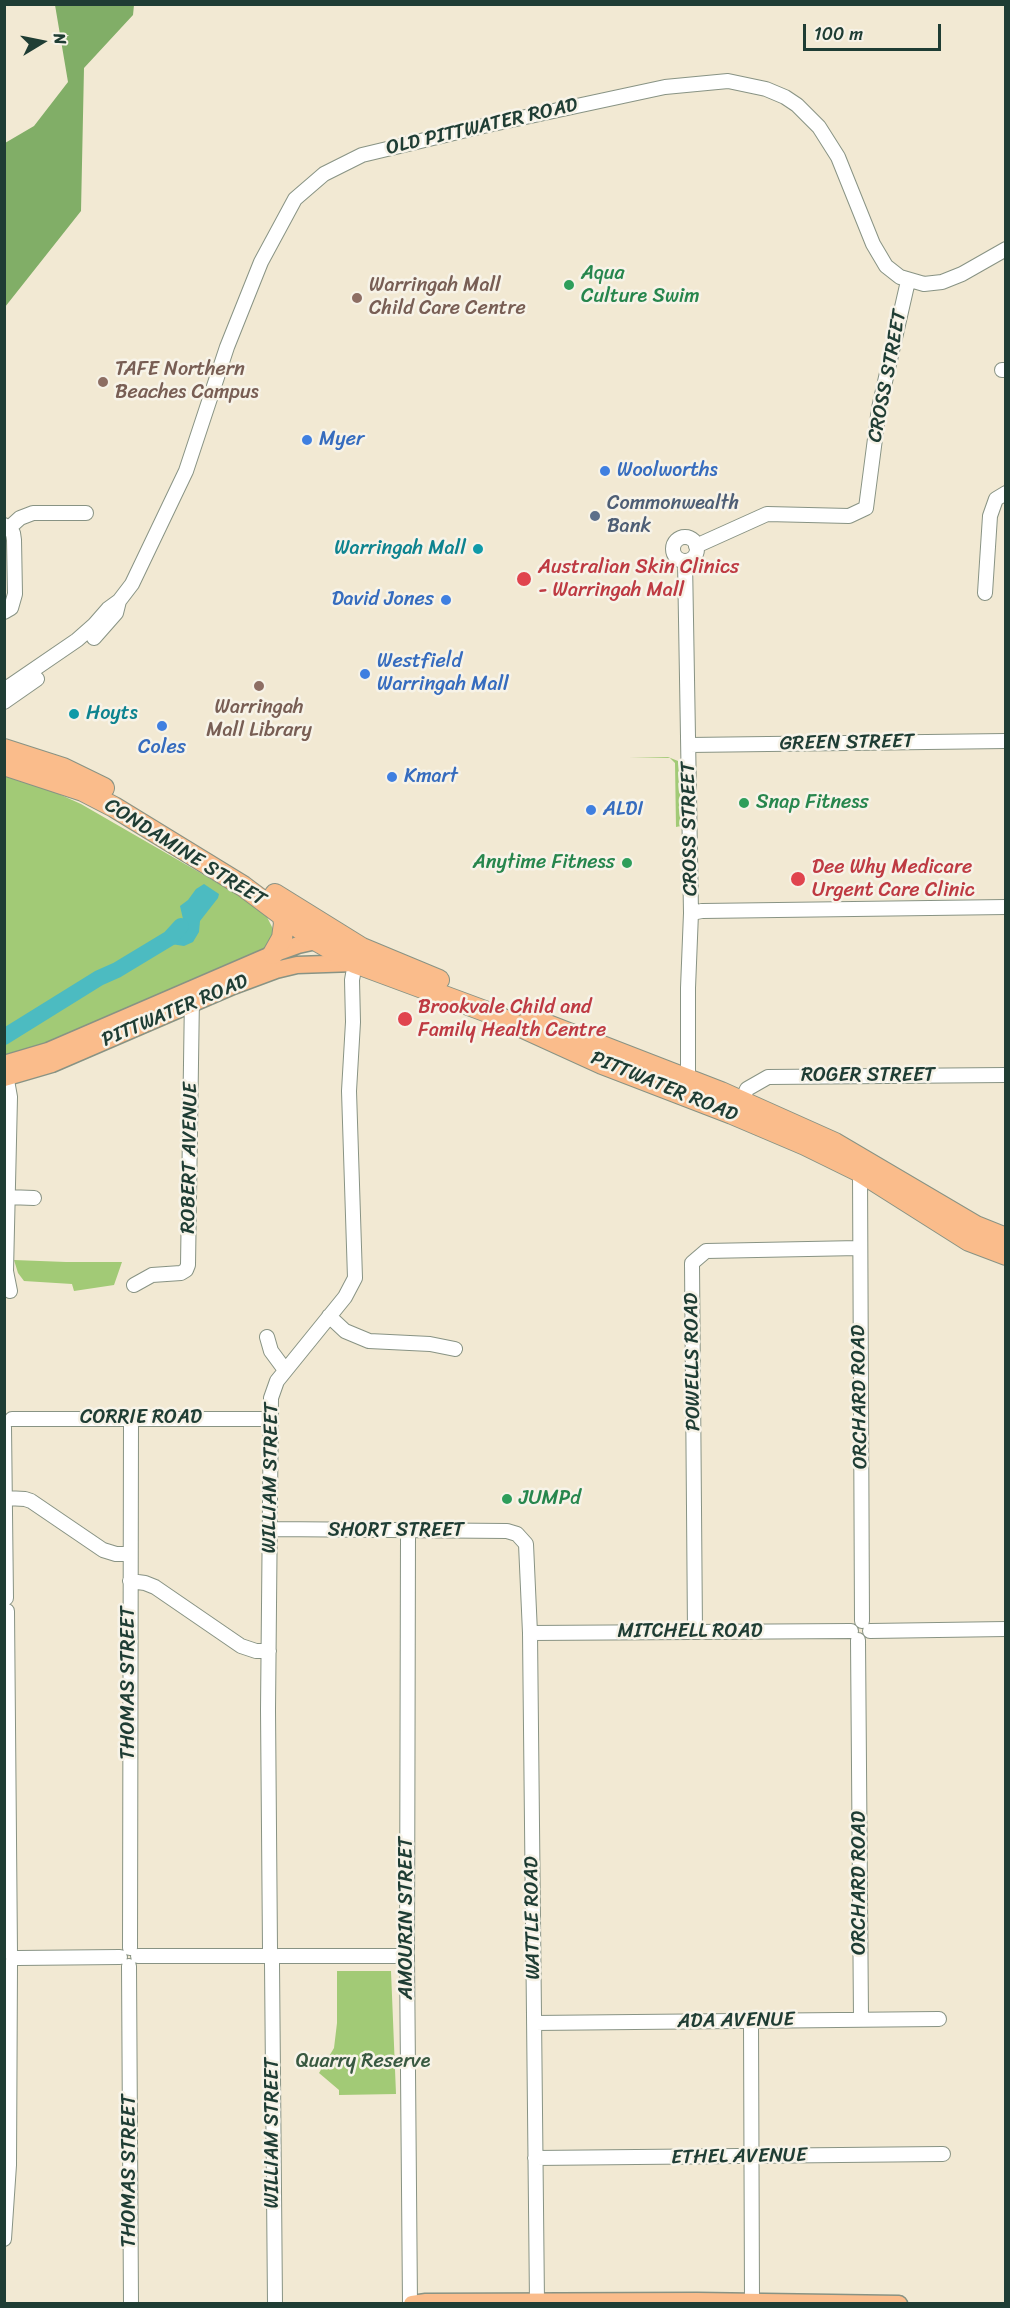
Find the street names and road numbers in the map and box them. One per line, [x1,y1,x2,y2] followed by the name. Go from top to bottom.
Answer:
[384,93,580,161] street label: OLD PITTWATER ROAD
[863,308,913,444] street label: CROSS STREET
[780,730,914,756] street label: GREEN STREET
[677,762,703,896] street label: CROSS STREET
[100,794,270,912] street label: CONDAMINE STREET
[98,969,252,1053] street label: PITTWATER ROAD
[587,1047,741,1127] street label: PITTWATER ROAD
[801,1064,935,1088] street label: ROGER STREET
[177,1082,203,1234] street label: ROBERT AVENUE
[680,1293,706,1431] street label: POWELLS ROAD
[847,1325,873,1469] street label: ORCHARD ROAD
[258,1402,284,1554] street label: WILLIAM STREET
[80,1406,202,1430] street label: CORRIE ROAD
[328,1519,464,1543] street label: SHORT STREET
[117,1606,141,1760] street label: THOMAS STREET
[618,1620,762,1644] street label: MITCHELL ROAD
[848,1811,872,1955] street label: ORCHARD ROAD
[395,1837,419,1999] street label: AMOURIN STREET
[520,1856,546,1980] street label: WATTLE ROAD
[677,2008,795,2034] street label: ADA AVENUE
[261,2058,285,2208] street label: WILLIAM STREET
[118,2094,142,2248] street label: THOMAS STREET
[671,2144,807,2170] street label: ETHEL AVENUE

